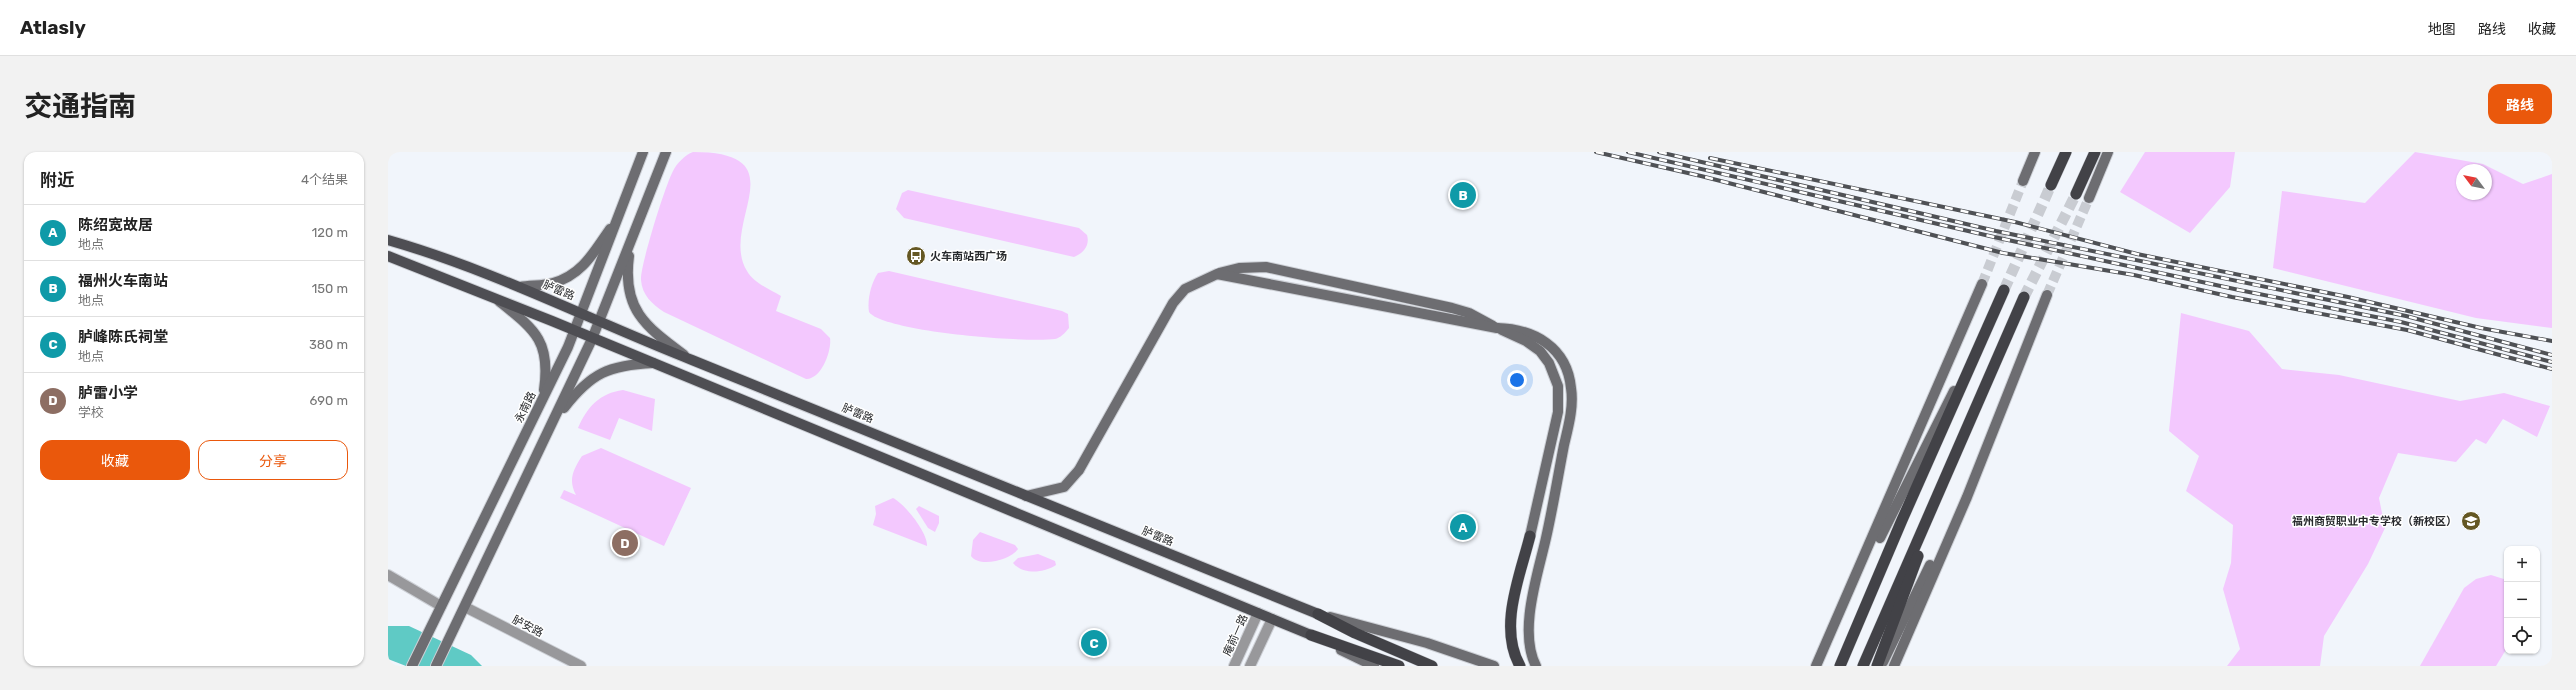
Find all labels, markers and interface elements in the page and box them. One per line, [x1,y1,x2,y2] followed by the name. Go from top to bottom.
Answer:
[20,16,86,39] text: Atlasly
[2428,21,2456,38] text: 地图
[2478,21,2506,38] text: 路线
[2528,21,2556,38] text: 收藏
[2488,84,2552,124] button: 路线
[24,90,136,123] text: 交通指南
[2456,164,2492,200] north arrow
[40,170,74,190] text: 附近
[301,172,348,187] text: 4个结果
[1450,180,1476,210] pin: B
[78,216,153,234] text: 陈绍宽故居
[48,225,58,240] text: A
[312,225,348,240] text: 120 m
[78,237,104,252] text: 地点
[905,245,927,267] bus stop icon: 火车南站西广场
[930,250,1007,263] place label: 火车南站西广场
[78,272,168,290] text: 福州火车南站
[541,278,577,303] street label: 胪雷路
[48,281,58,296] text: B
[312,281,348,296] text: 150 m
[78,293,104,308] text: 地点
[78,328,168,346] text: 胪峰陈氏祠堂
[48,337,58,352] text: C
[309,337,348,352] text: 380 m
[78,349,104,364] text: 地点
[1507,370,1527,390] your location
[78,384,138,402] text: 胪雷小学
[512,390,539,425] street label: 永南路
[48,393,58,408] text: D
[309,393,348,408] text: 690 m
[840,401,876,426] street label: 胪雷路
[78,405,104,420] text: 学校
[40,440,190,480] button: 收藏
[198,440,348,480] button: 分享
[2460,510,2482,532] school or university icon: 福州商贸职业中专学校（新校区）
[1450,512,1476,542] pin: A
[2292,515,2457,528] place label: 福州商贸职业中专学校（新校区）
[1140,524,1176,549] street label: 胪雷路
[612,528,638,558] pin: D
[2504,546,2540,654] map controls
[2504,546,2540,582] button: +
[2504,582,2540,618] button: −
[1221,612,1250,658] street label: 庵前一路
[510,613,545,640] street label: 胪安路
[2504,618,2540,654] button: locate
[1081,628,1107,658] pin: C

